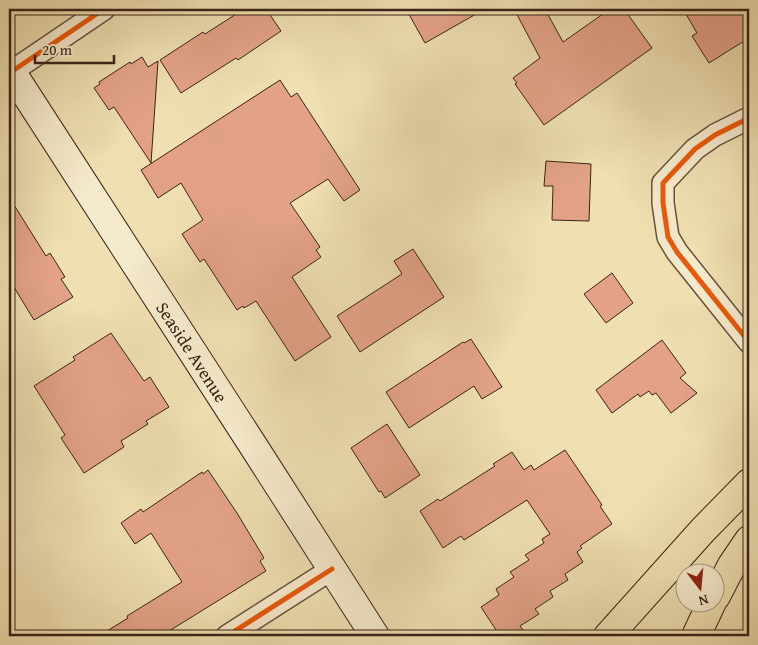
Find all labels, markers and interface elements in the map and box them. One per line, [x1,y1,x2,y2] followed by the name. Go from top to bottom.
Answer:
[35,32,114,64] scale bar
[42,39,73,60] text: 20 m
[150,296,235,408] street label: Seaside Avenue
[676,562,726,612] north arrow
[696,590,711,612] text: N

